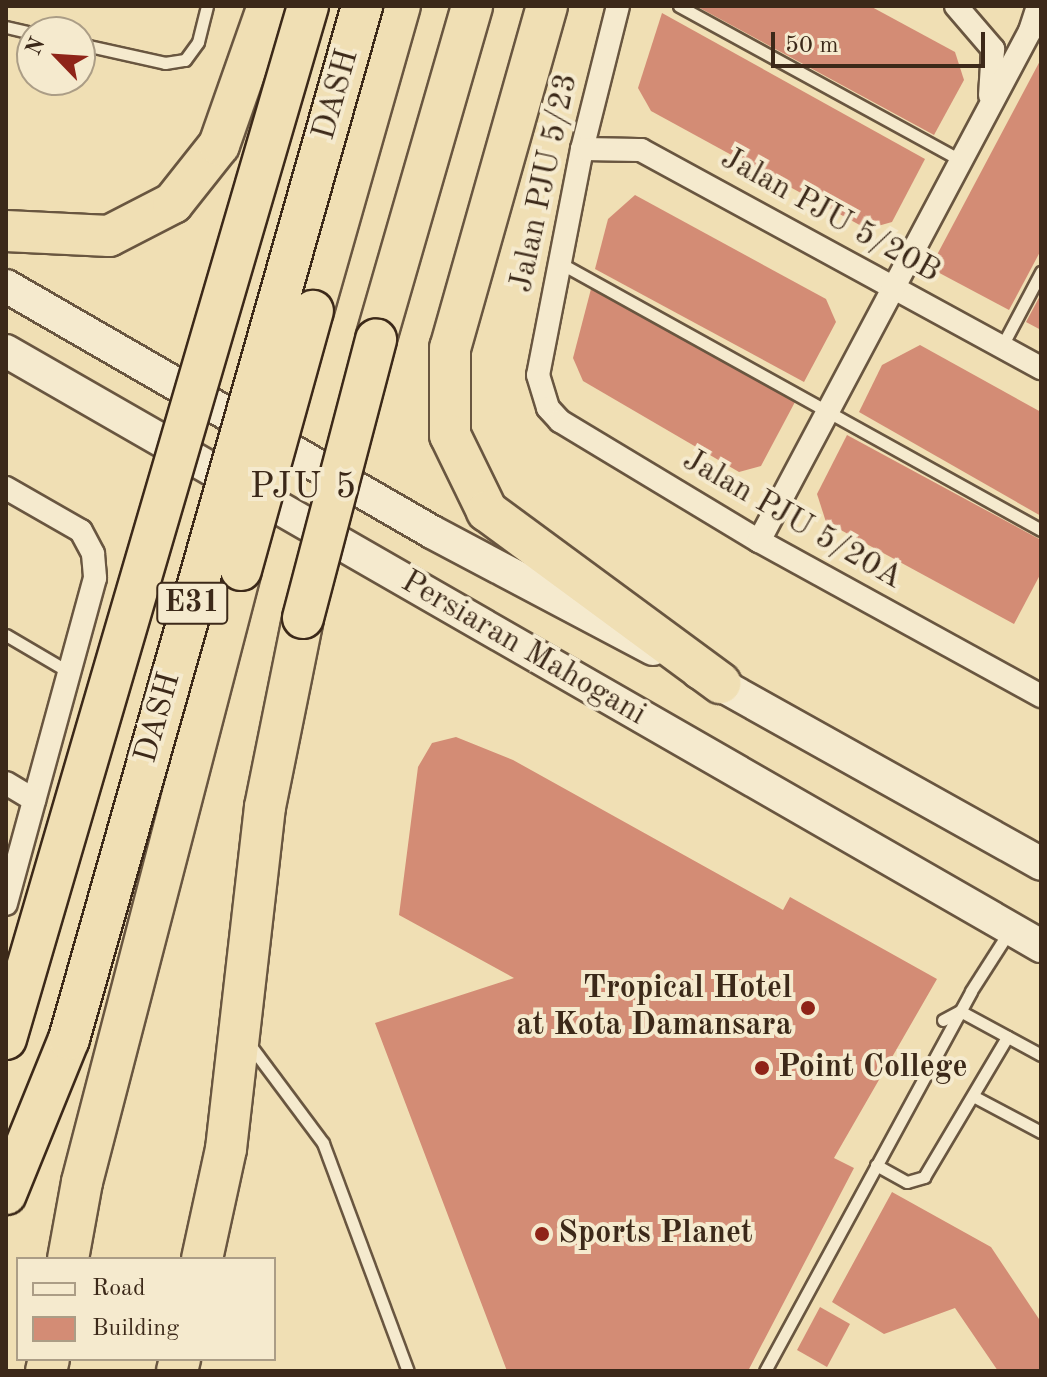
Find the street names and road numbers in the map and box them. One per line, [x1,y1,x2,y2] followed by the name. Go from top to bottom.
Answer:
[306,45,368,145] street label: DASH
[503,70,587,296] street label: Jalan PJU 5/23
[714,140,946,292] street label: Jalan PJU 5/20B
[675,442,909,598] street label: Jalan PJU 5/20A
[394,563,652,735] street label: Persiaran Mahogani
[156,577,228,629] road number: E31
[128,668,190,768] street label: DASH

